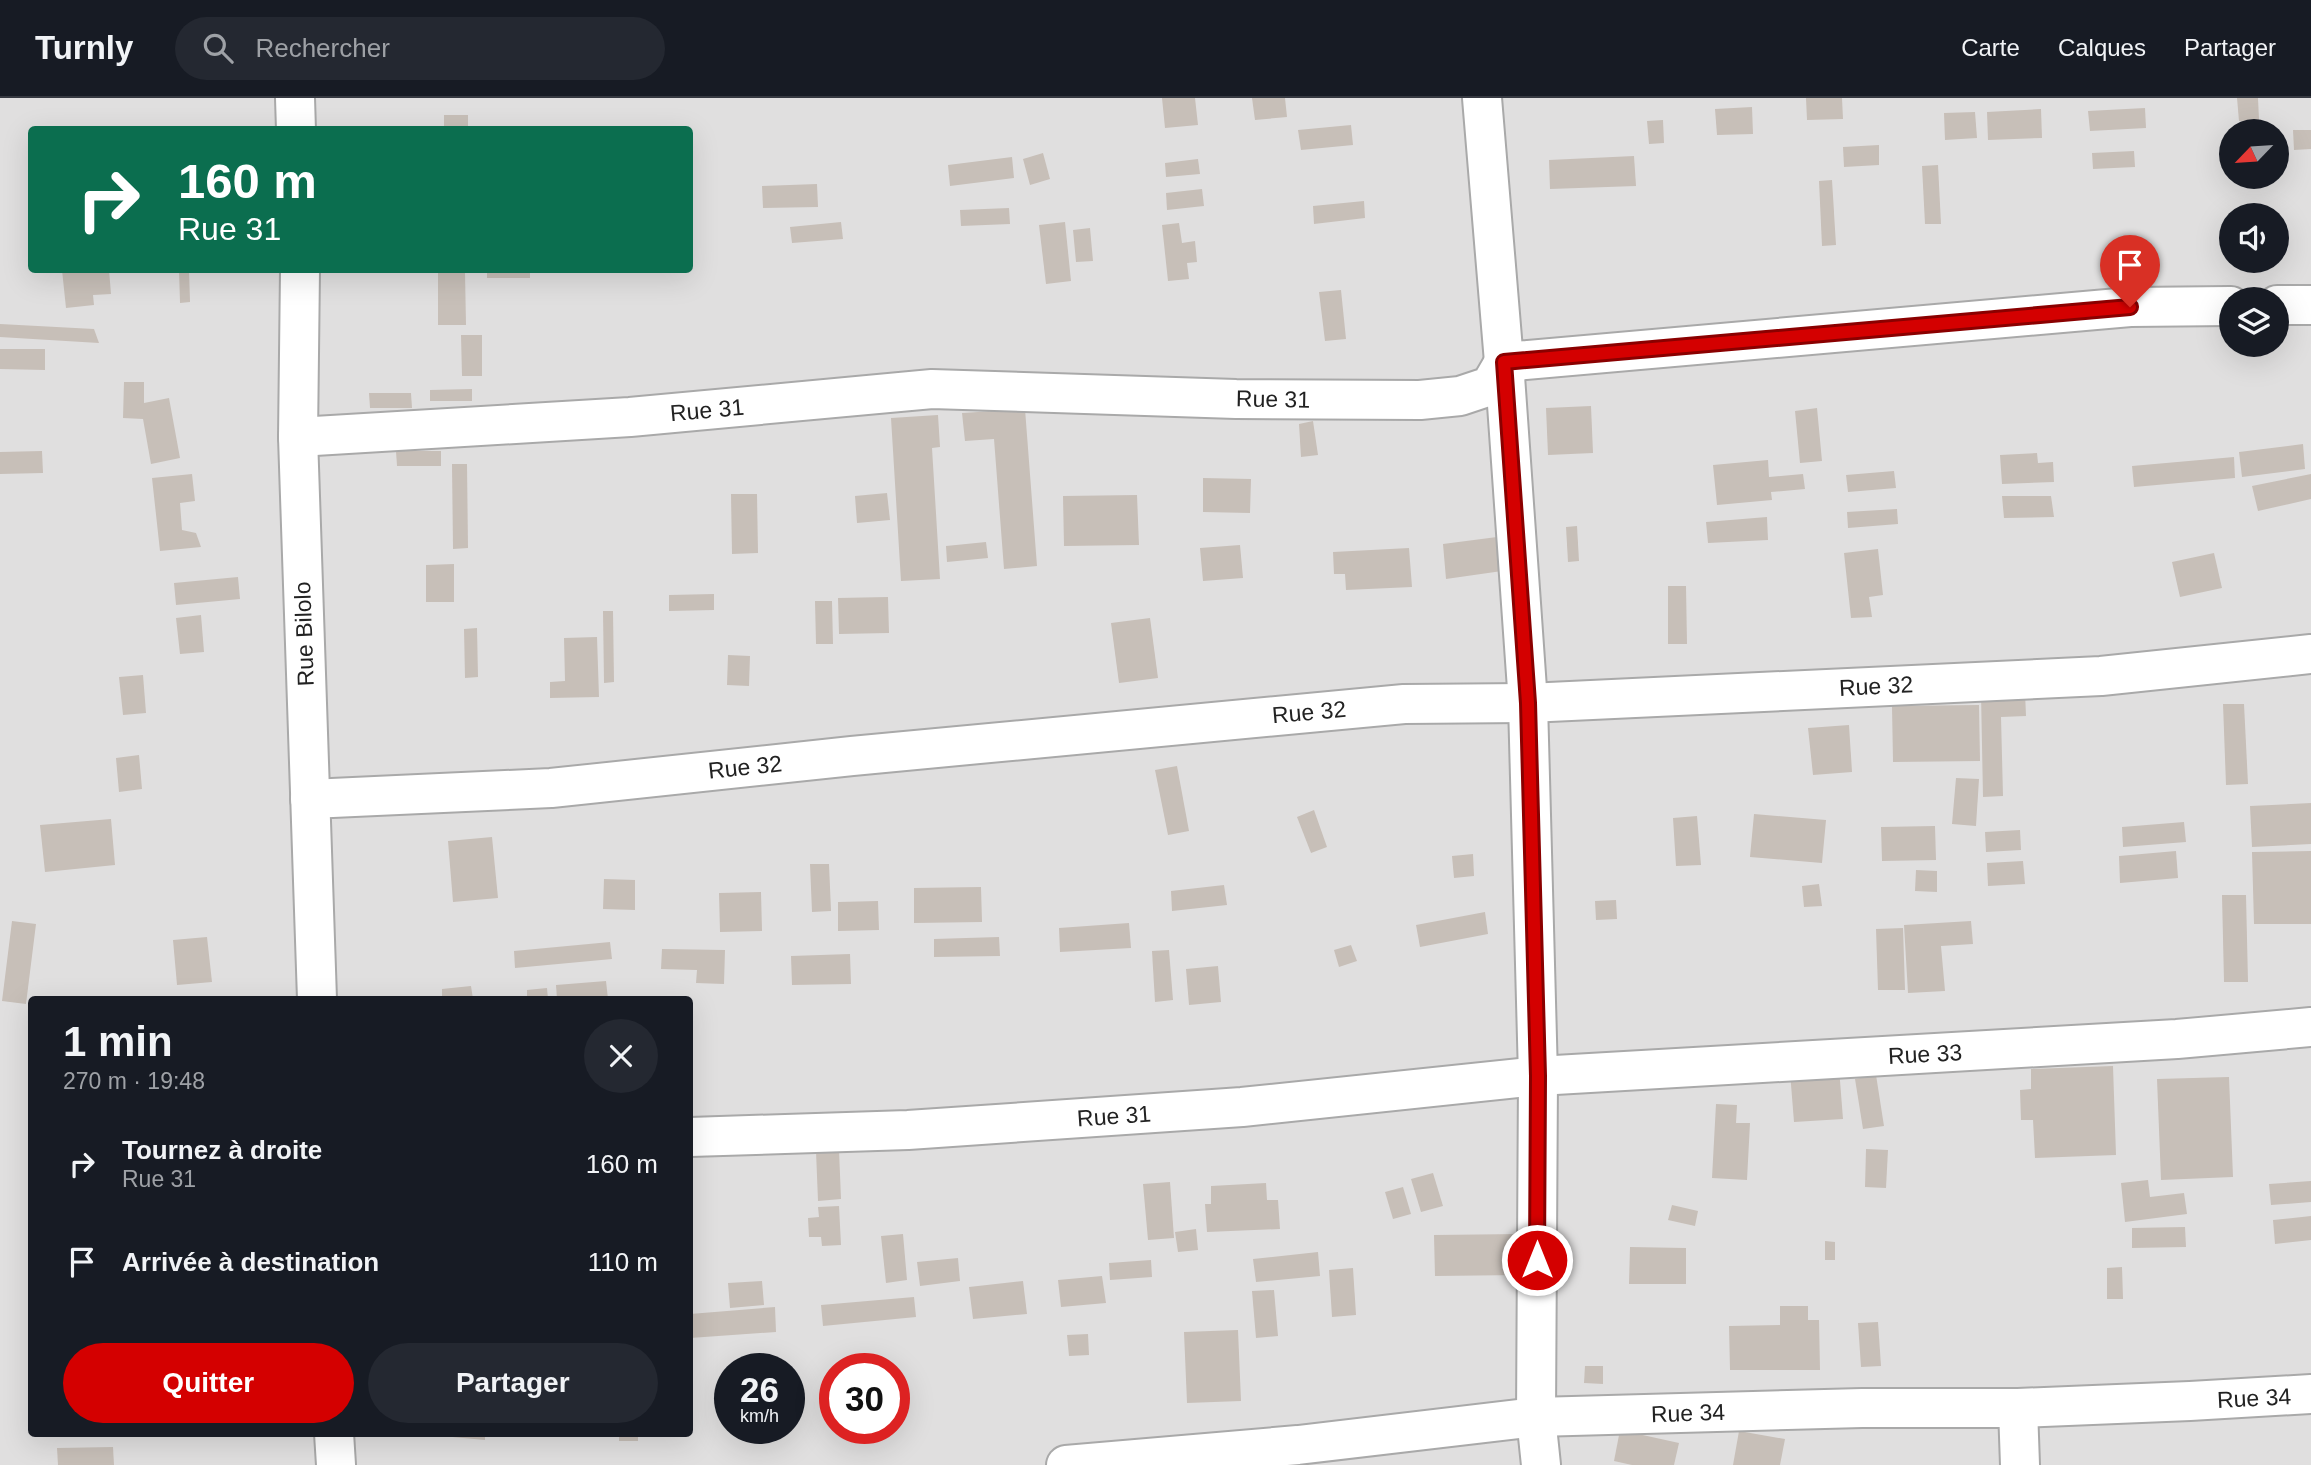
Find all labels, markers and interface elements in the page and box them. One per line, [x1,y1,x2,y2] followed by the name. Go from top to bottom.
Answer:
[175,17,665,80] search box
[35,29,133,66] text: Turnly
[199,29,237,67] icon: search
[255,33,390,63] text: Rechercher
[1961,34,2020,61] text: Carte
[2058,34,2146,61] text: Calques
[2184,34,2276,61] text: Partager
[2219,119,2289,189] north arrow
[2219,119,2289,357] map controls
[63,154,154,245] icon: right
[178,154,317,208] text: 160 m
[2219,203,2289,273] button: sound
[178,211,281,247] text: Rue 31
[2100,235,2160,307] pin
[2111,246,2149,284] icon: arrive
[2219,287,2289,357] button: layers
[1236,385,1310,413] street label: Rue 31
[669,394,745,426] street label: Rue 31
[289,581,319,687] street label: Rue Bilolo
[1838,671,1914,701] street label: Rue 32
[1271,696,1347,728] street label: Rue 32
[707,750,783,784] street label: Rue 32
[63,1018,173,1065] text: 1 min
[584,1019,658,1093] button: close
[1887,1039,1963,1069] street label: Rue 33
[63,1068,205,1094] text: 270 m · 19:48
[1076,1100,1152,1132] street label: Rue 31
[122,1135,322,1165] text: Tournez à droite
[63,1145,101,1183] icon: right
[586,1149,658,1179] text: 160 m
[122,1166,196,1192] text: Rue 31
[1500,1223,1574,1297] position arrow
[63,1243,101,1281] icon: arrive
[122,1247,379,1277] text: Arrivée à destination
[588,1247,658,1277] text: 110 m
[63,1343,354,1423] button: Quitter
[368,1343,658,1423] button: Partager
[819,1353,910,1444] speed limit sign: 30
[740,1370,779,1409] text: 26
[2216,1383,2292,1413] street label: Rue 34
[1650,1399,1726,1427] street label: Rue 34
[740,1406,779,1426] text: km/h

